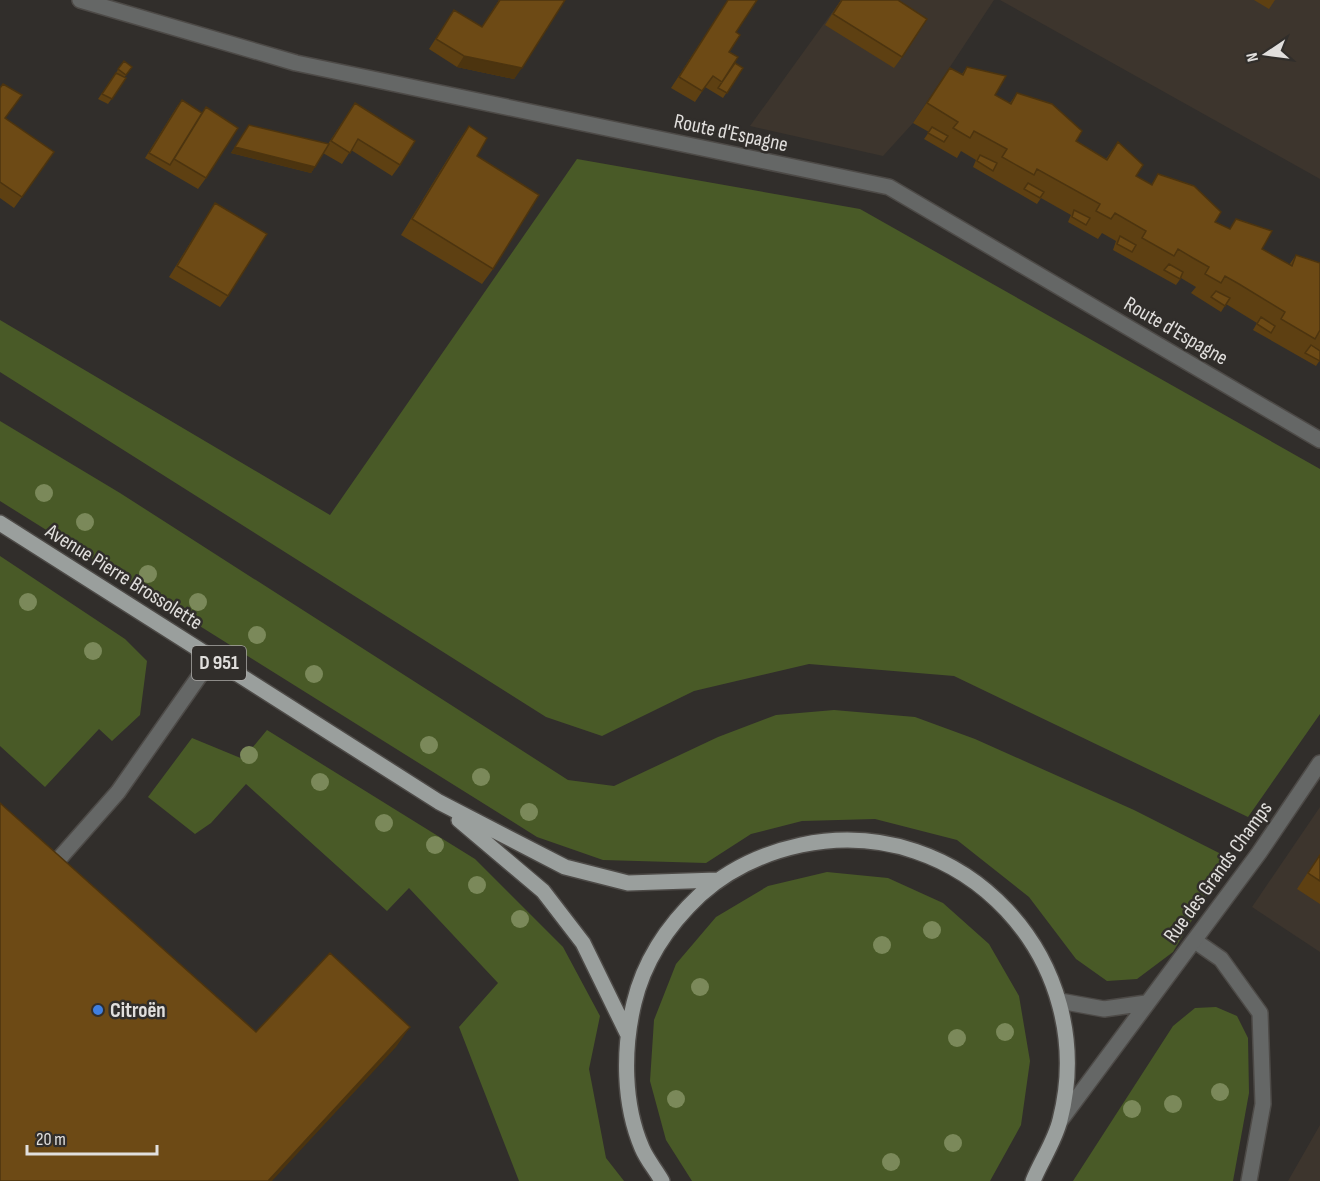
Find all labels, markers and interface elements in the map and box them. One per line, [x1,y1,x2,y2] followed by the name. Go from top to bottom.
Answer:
[1236,24,1296,84] north arrow
[1243,51,1263,63] text: N
[672,109,790,157] street label: Route d'Espagne
[1120,291,1232,371] street label: Route d'Espagne
[40,518,207,635] street label: Avenue Pierre Brossolette
[192,646,246,680] road number: D 951
[1158,797,1278,947] street label: Rue des Grands Champs
[110,998,166,1023] place label: Citroën
[91,1003,105,1017] marker: Citroën
[27,1118,158,1156] scale bar
[36,1129,66,1150] text: 20 m

